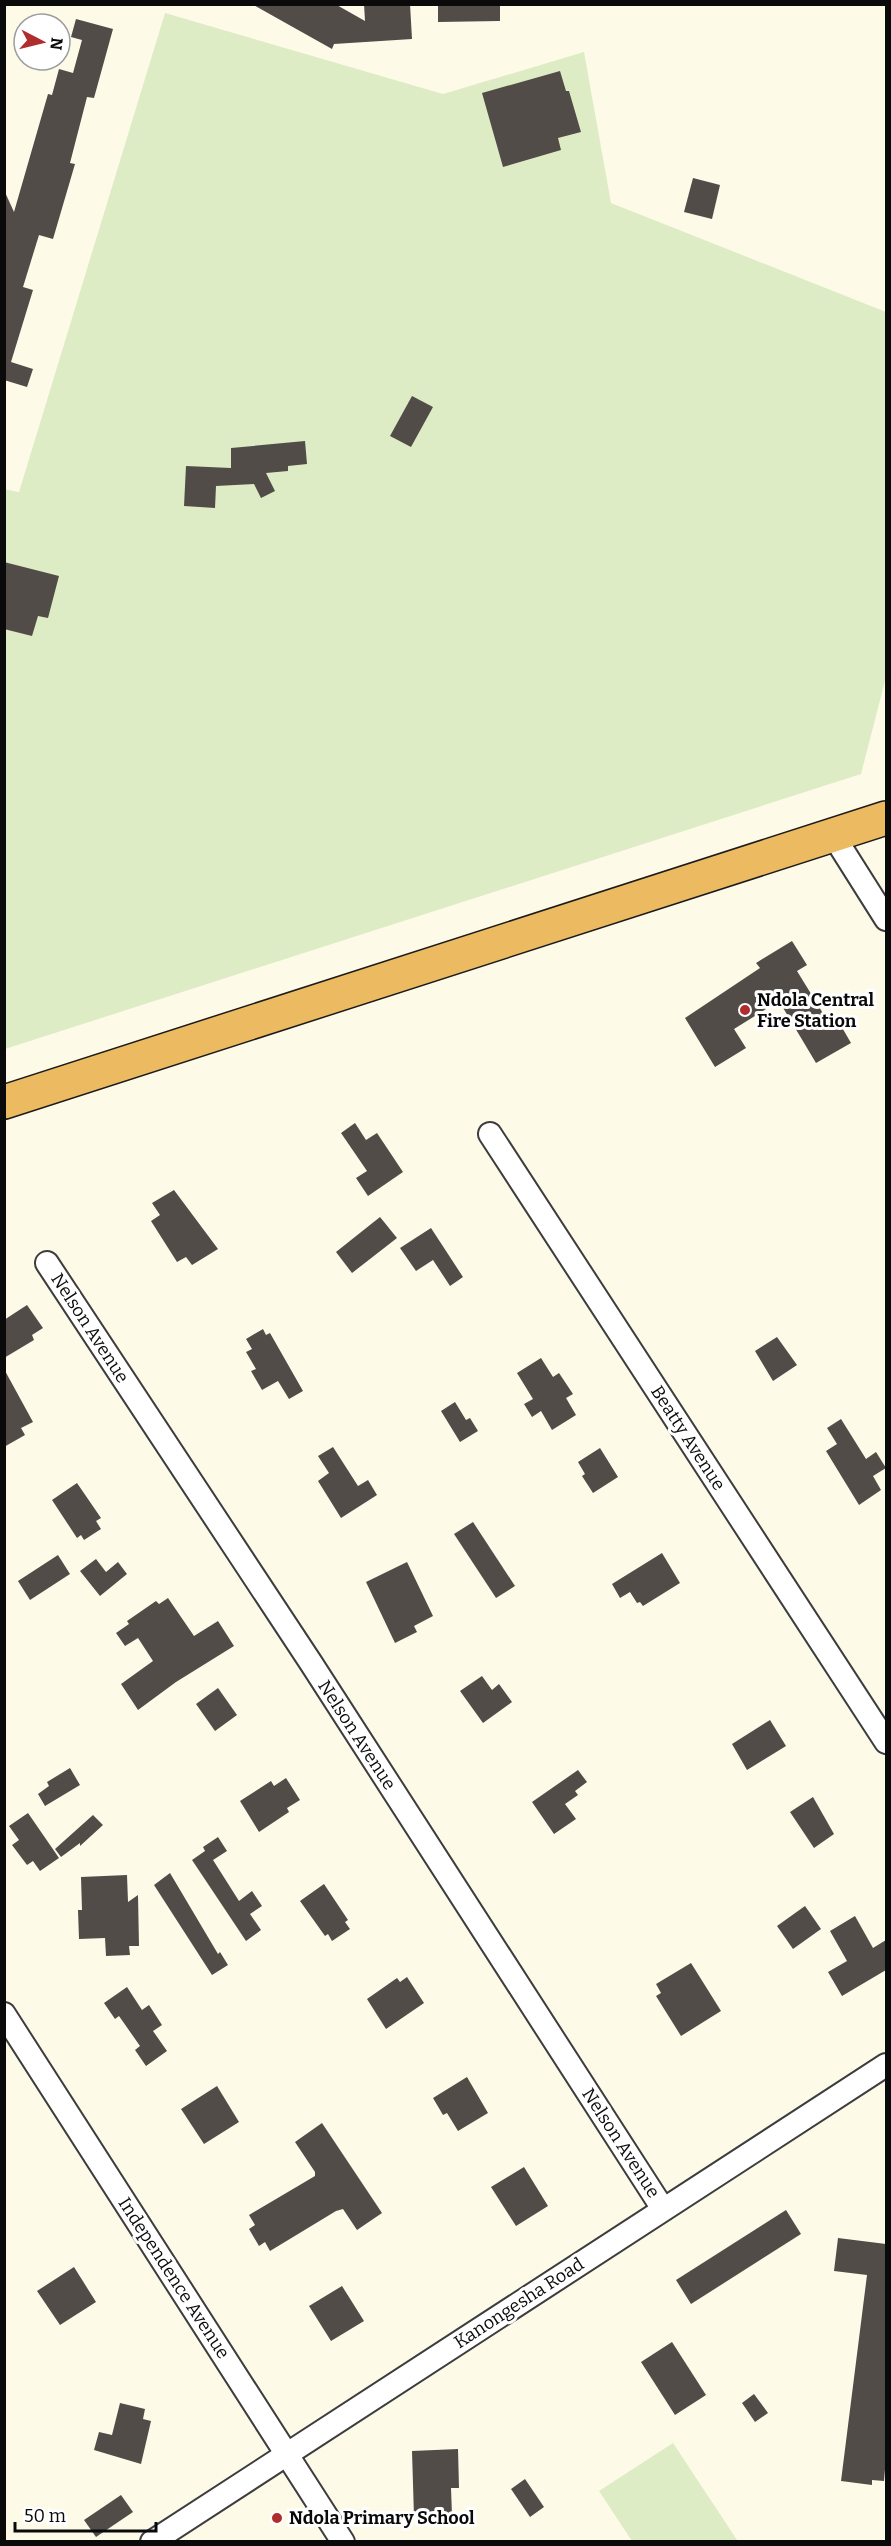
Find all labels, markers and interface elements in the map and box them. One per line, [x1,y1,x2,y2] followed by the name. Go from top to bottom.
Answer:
[12,12,72,72] north arrow
[46,36,67,51] text: N
[757,989,874,1032] place label: Ndola Central Fire Station
[738,1003,752,1017] marker: Ndola Central Fire Station
[46,1269,134,1387] street label: Nelson Avenue
[646,1382,730,1494] street label: Beatty Avenue
[313,1676,401,1794] street label: Nelson Avenue
[577,2084,665,2202] street label: Nelson Avenue
[114,2193,234,2363] street label: Independence Avenue
[450,2253,588,2353] street label: Kanongesha Road
[15,2495,156,2533] scale bar
[24,2505,66,2527] text: 50 m
[289,2507,475,2529] place label: Ndola Primary School
[270,2511,284,2525] marker: Ndola Primary School

